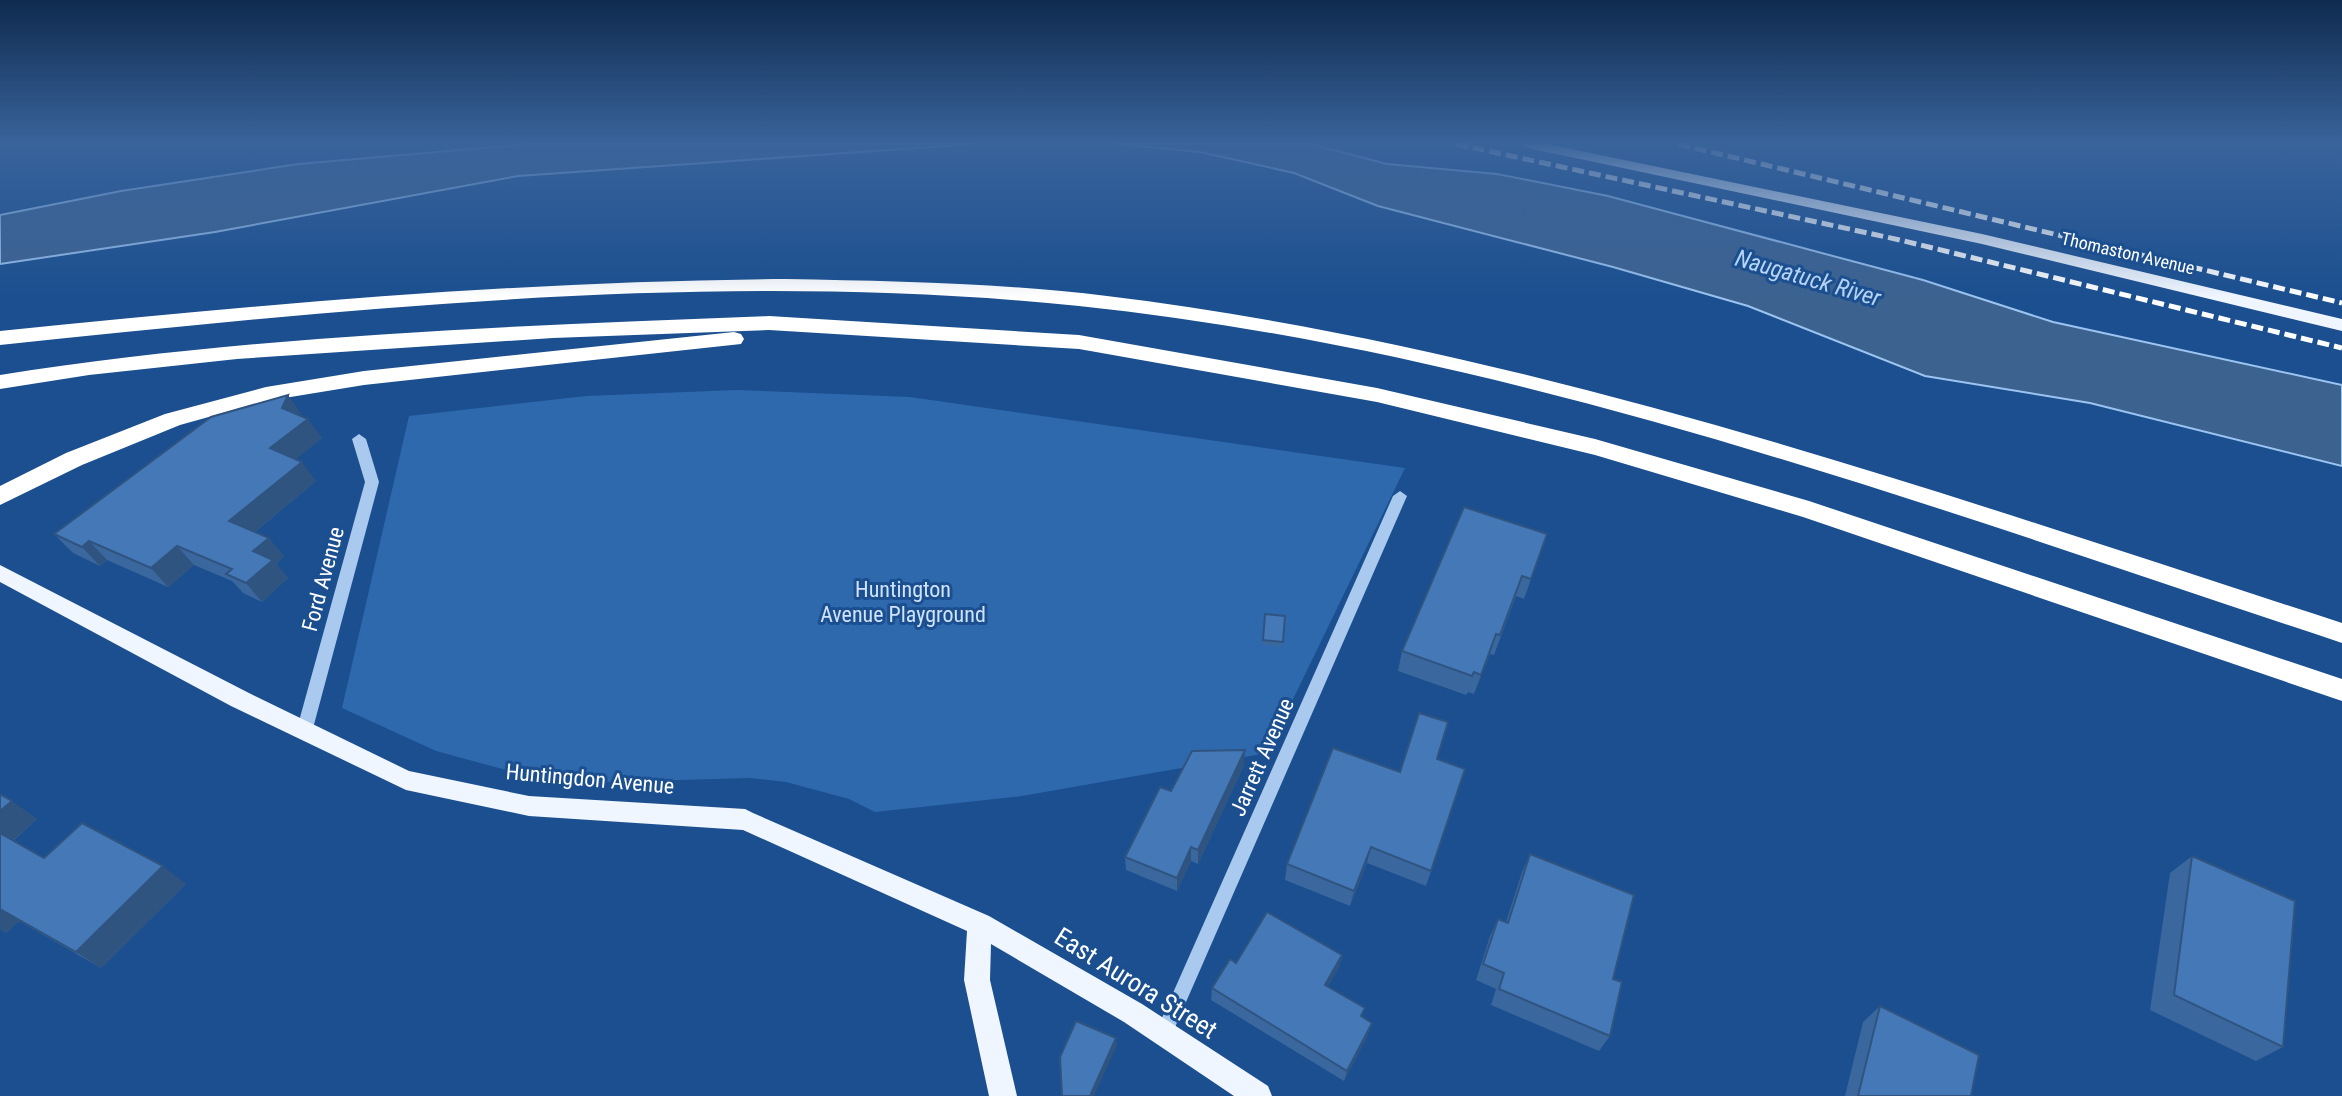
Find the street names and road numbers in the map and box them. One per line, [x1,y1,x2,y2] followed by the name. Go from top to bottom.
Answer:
[2059,227,2197,279] street label: Thomaston Avenue
[297,524,349,634] street label: Ford Avenue
[1225,694,1299,820] street label: Jarrett Avenue
[505,759,675,799] street label: Huntingdon Avenue
[1049,921,1223,1045] street label: East Aurora Street

